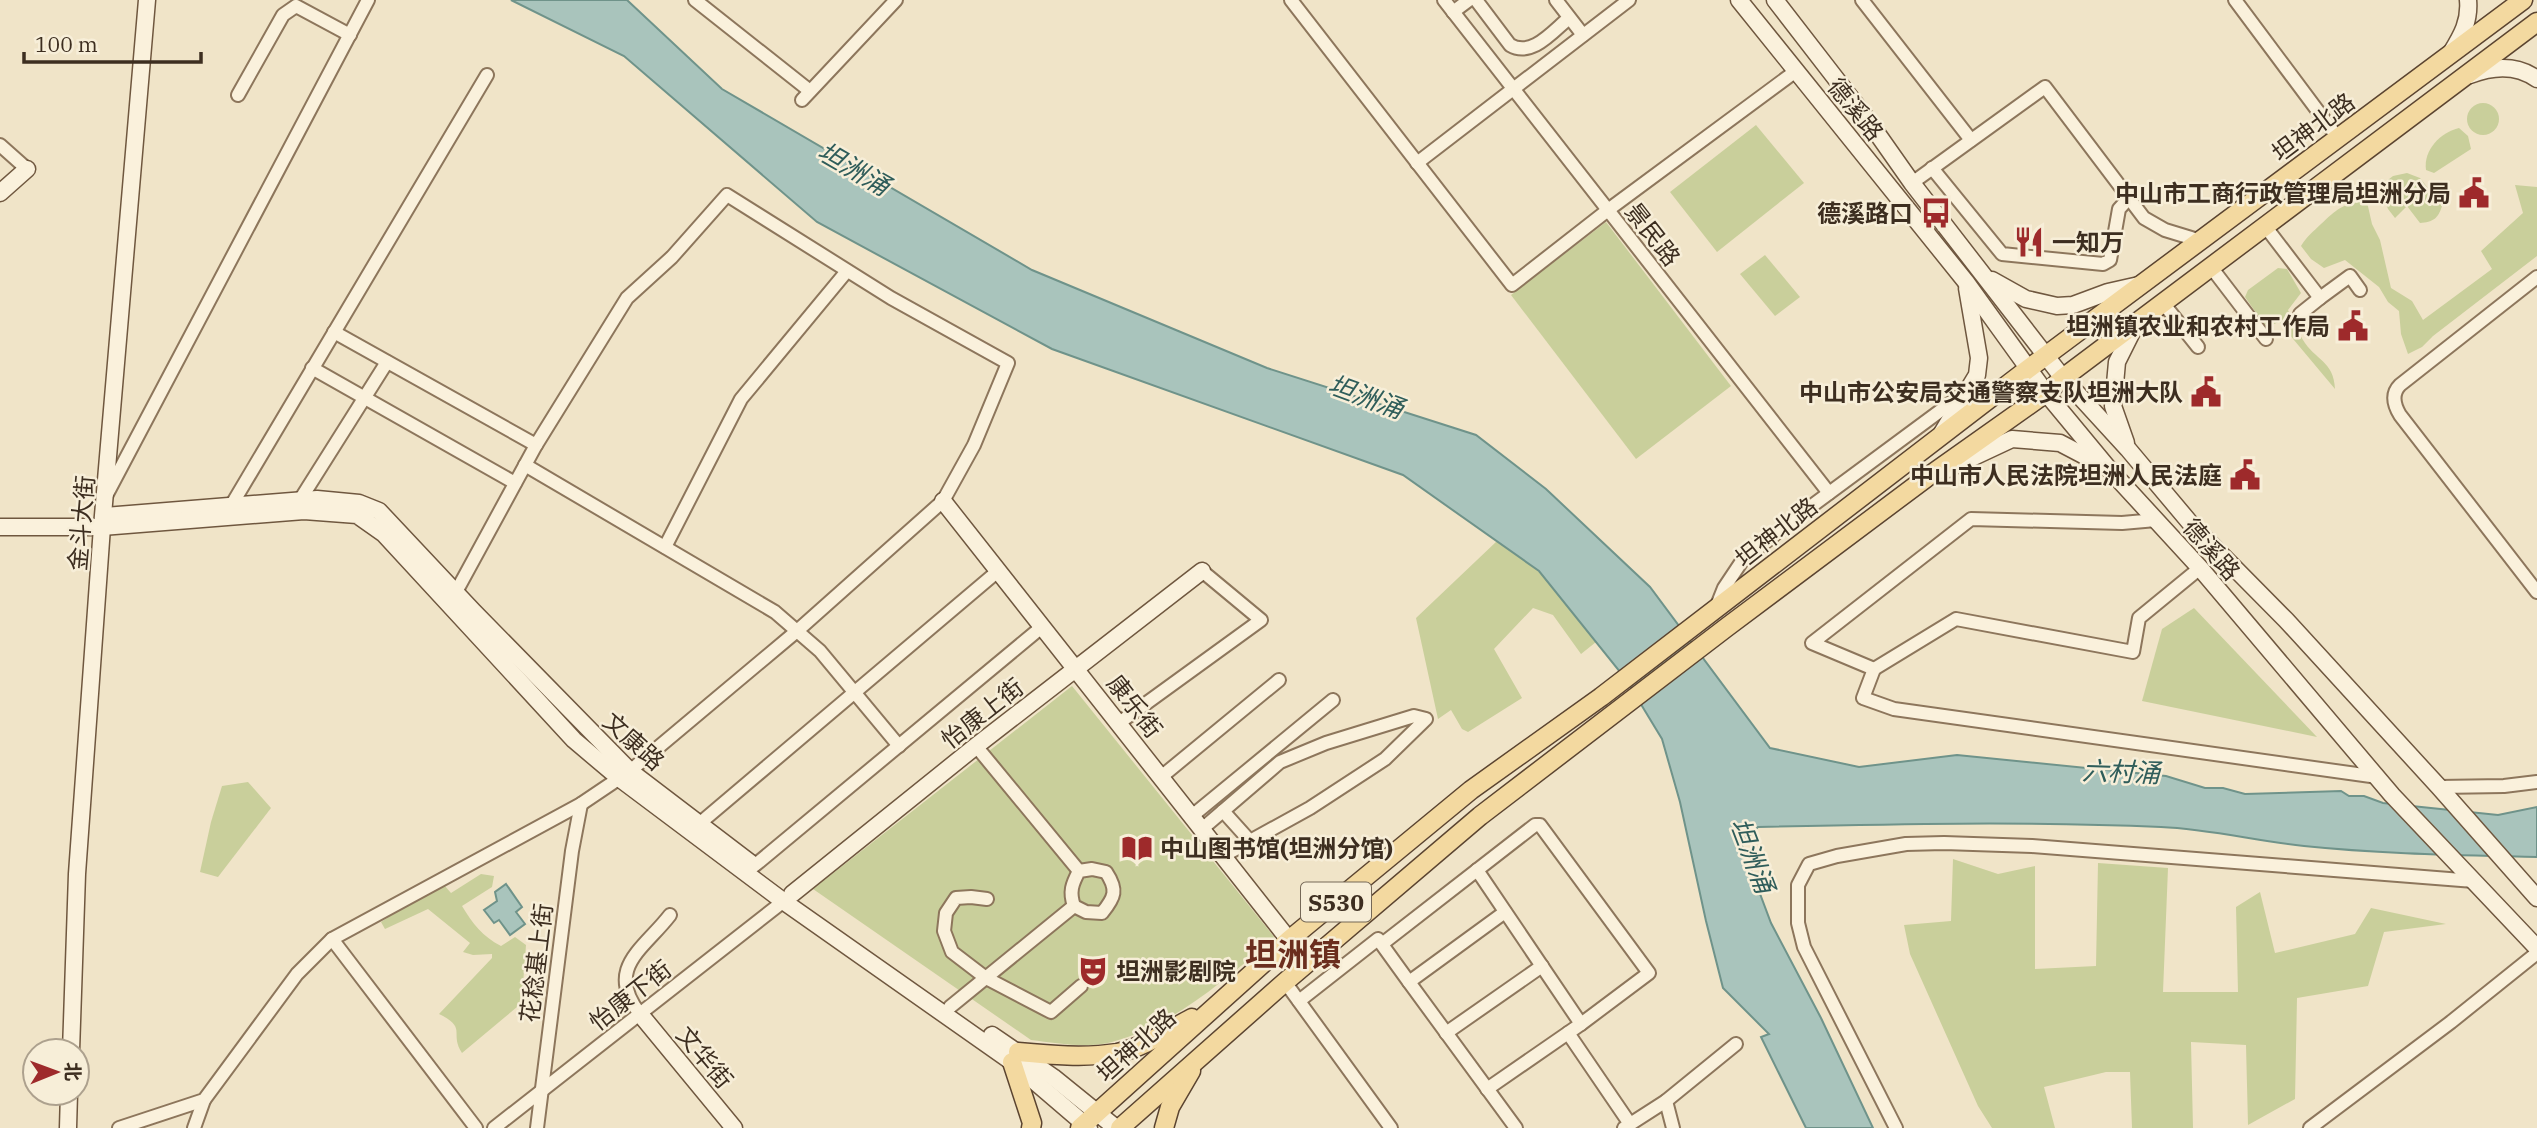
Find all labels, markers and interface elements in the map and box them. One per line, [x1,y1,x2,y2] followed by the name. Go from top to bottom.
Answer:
[24,21,201,65] scale bar
[35,30,98,58] text: 100 m
[1821,71,1891,147] street label: 德溪路
[2265,85,2361,169] street label: 坦神北路
[812,134,899,204] water label: 坦洲涌
[2457,176,2491,210] public building icon: 中山市工商行政管理局坦洲分局
[2115,177,2451,209] place label: 中山市工商行政管理局坦洲分局
[1618,196,1688,272] street label: 景民路
[1919,196,1953,230] bus stop icon: 德溪路口
[1817,197,1913,229] place label: 德溪路口
[2012,225,2046,259] restaurant icon: 一知万
[2052,226,2124,258] place label: 一知万
[2336,309,2370,343] public building icon: 坦洲镇农业和农村工作局
[2066,310,2330,342] place label: 坦洲镇农业和农村工作局
[1324,367,1411,426] water label: 坦洲涌
[2189,375,2223,409] public building icon: 中山市公安局交通警察支队坦洲大队
[1799,376,2183,408] place label: 中山市公安局交通警察支队坦洲大队
[2228,458,2262,492] public building icon: 中山市人民法院坦洲人民法庭
[1910,459,2222,491] place label: 中山市人民法院坦洲人民法庭
[61,474,101,572] street label: 金斗大街
[1728,490,1824,574] street label: 坦神北路
[2176,511,2248,587] street label: 德溪路
[1100,668,1170,744] street label: 康乐街
[934,671,1030,755] street label: 怡康上街
[597,705,671,777] street label: 文康路
[2081,753,2164,789] water label: 六村涌
[1723,812,1784,900] water label: 坦洲涌
[1120,831,1154,865] library icon: 中山图书馆(坦洲分馆)
[1160,832,1393,864] place label: 中山图书馆(坦洲分馆)
[1301,882,1371,922] road number: S530
[513,901,559,1025] street label: 花稔基上街
[1245,933,1341,975] district label: 坦洲镇
[582,953,678,1037] street label: 怡康下街
[1076,954,1110,988] theatre icon: 坦洲影剧院
[1116,955,1236,987] place label: 坦洲影剧院
[1090,1001,1182,1089] street label: 坦神北路
[670,1019,740,1095] street label: 文华街
[21,1037,91,1107] north arrow
[61,1062,85,1081] text: 北

